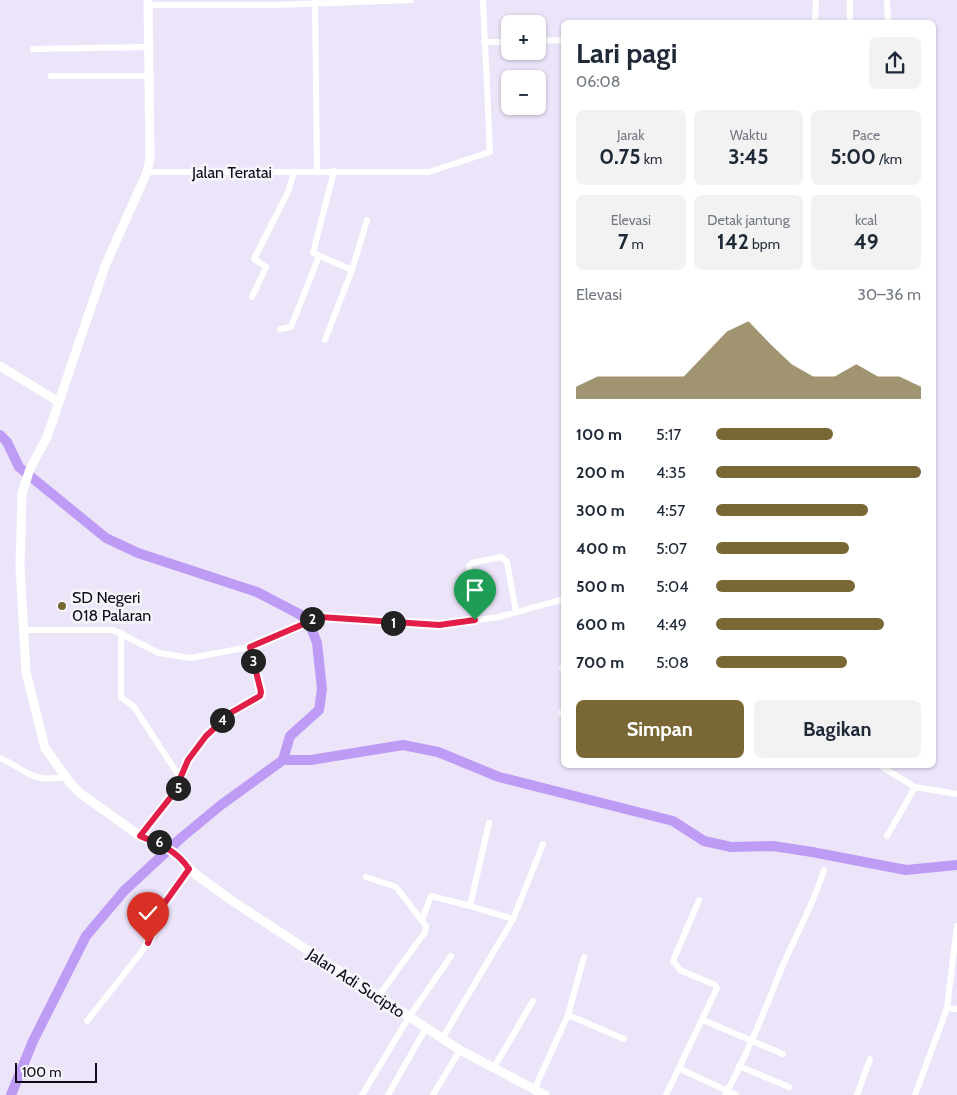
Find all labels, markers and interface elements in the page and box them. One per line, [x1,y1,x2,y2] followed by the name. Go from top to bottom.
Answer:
[501,15,546,115] map controls
[501,15,546,60] button: +
[576,36,678,70] text: Lari pagi
[869,37,921,89] button: share
[501,70,546,115] button: −
[576,72,620,91] text: 06:08
[617,126,645,144] text: Jarak
[730,126,767,144] text: Waktu
[852,126,880,144] text: Pace
[599,144,641,169] text: 0.75
[728,144,769,169] text: 3:45
[830,144,876,169] text: 5:00
[641,150,662,168] text: km
[876,150,902,168] text: /km
[191,163,272,182] street label: Jalan Teratai
[611,211,651,229] text: Elevasi
[707,211,790,229] text: Detak jantung
[855,211,877,229] text: kcal
[618,229,628,254] text: 7
[717,229,749,254] text: 142
[854,229,879,254] text: 49
[628,235,644,253] text: m
[749,235,780,253] text: bpm
[576,285,622,304] text: Elevasi
[857,285,921,304] text: 30–36 m
[576,425,622,444] text: 100 m
[656,425,681,444] text: 5:17
[576,463,625,482] text: 200 m
[656,463,686,482] text: 4:35
[576,501,625,520] text: 300 m
[656,501,685,520] text: 4:57
[576,539,626,558] text: 400 m
[656,539,687,558] text: 5:07
[454,569,496,620] pin
[461,576,489,604] icon: arrive
[576,577,625,596] text: 500 m
[656,577,688,596] text: 5:04
[72,588,151,625] place label: SD Negeri 018 Palaran
[56,600,68,612] marker: SD Negeri 018 Palaran
[300,606,324,632] pin: 2
[309,610,316,628] text: 2
[380,610,406,636] pin: 1
[391,614,396,632] text: 1
[576,615,625,634] text: 600 m
[656,615,687,634] text: 4:49
[240,648,266,674] pin: 3
[250,652,257,670] text: 3
[576,653,624,672] text: 700 m
[656,653,689,672] text: 5:08
[576,700,744,758] button: Simpan
[754,700,921,758] button: Bagikan
[210,708,234,732] pin: 4
[218,711,227,729] text: 4
[166,776,190,800] pin: 5
[175,779,182,797] text: 5
[146,830,172,854] pin: 6
[156,833,163,851] text: 6
[127,892,169,943] pin
[134,899,162,927] icon: check
[303,944,408,1022] street label: Jalan Adi Sucipto
[15,1060,98,1083] scale bar
[22,1063,62,1081] text: 100 m

